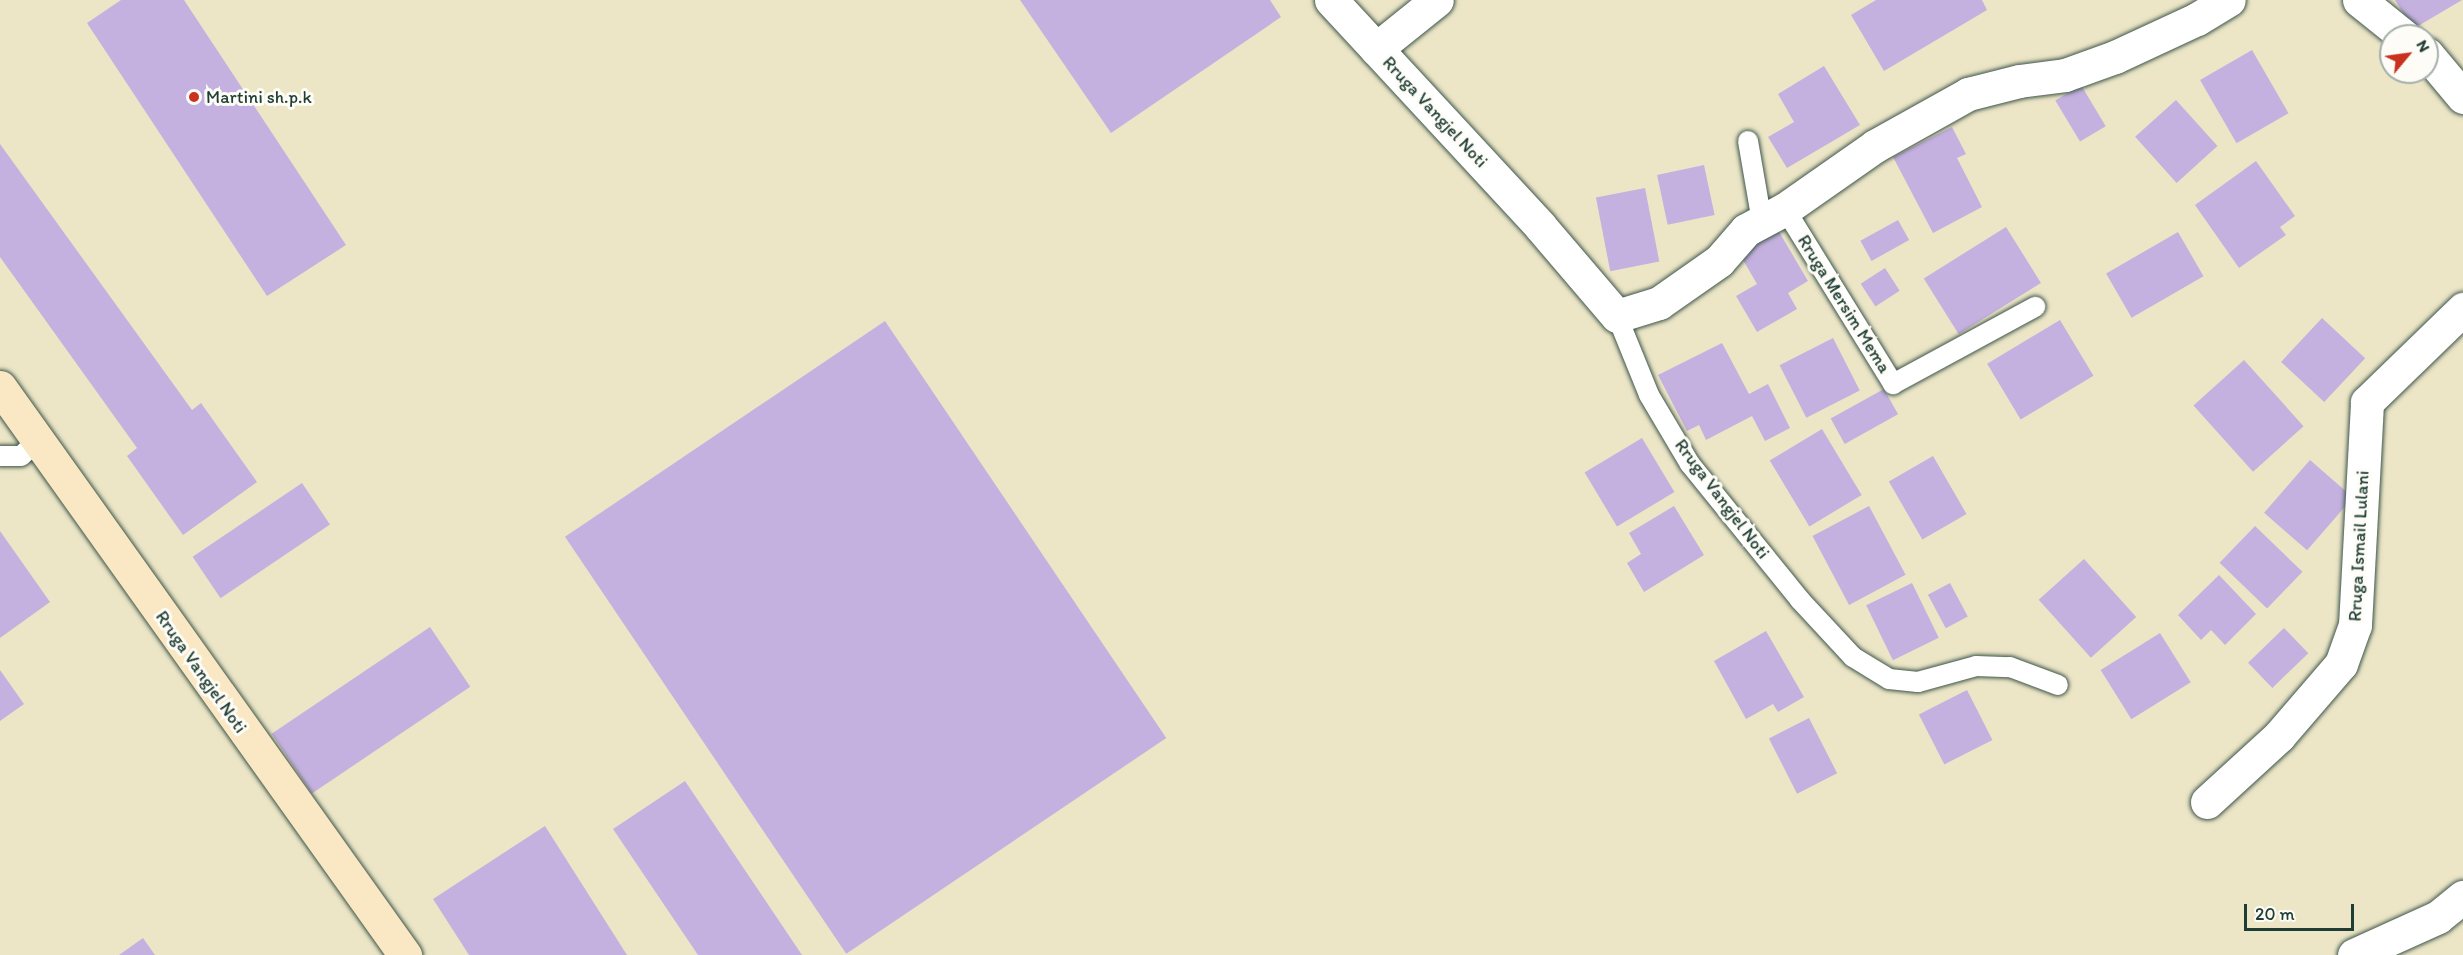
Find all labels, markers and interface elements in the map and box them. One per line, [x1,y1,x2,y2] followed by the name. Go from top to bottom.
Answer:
[2379,24,2439,84] north arrow
[2413,37,2434,55] text: N
[1378,52,1492,172] street label: Rruga Vangjel Noti
[206,86,312,108] place label: Martini sh.p.k
[187,90,201,104] marker: Martini sh.p.k
[1793,231,1895,377] street label: Rruga Mersim Mema
[1670,435,1774,563] street label: Rruga Vangjel Noti
[2344,471,2374,621] street label: Rruga Ismail Lulani
[151,607,251,737] street label: Rruga Vangjel Noti
[2247,892,2356,930] scale bar
[2255,903,2295,925] text: 20 m

